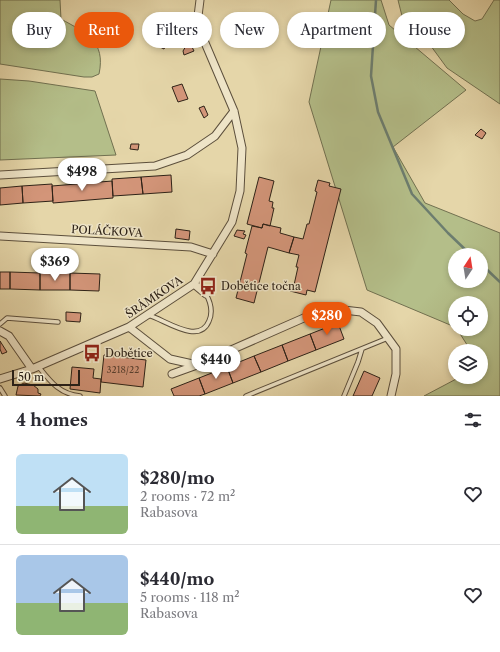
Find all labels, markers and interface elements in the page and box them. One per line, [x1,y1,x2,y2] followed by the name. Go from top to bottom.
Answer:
[12,12,66,48] chip: Buy
[74,12,134,48] chip: Rent
[142,12,212,48] chip: Filters
[220,12,279,48] chip: New
[287,12,386,48] chip: Apartment
[394,12,465,48] chip: House
[58,158,106,192] pin: $498
[67,163,97,179] text: $498
[71,221,144,240] street label: POLÁČKOVA
[31,248,79,282] pin: $369
[448,248,488,288] north arrow
[448,248,488,384] map controls
[40,253,70,269] text: $369
[122,271,186,321] street label: ŠRÁMKOVA
[198,276,218,296] bus stop icon: Dobětice točna
[221,279,301,293] place label: Dobětice točna
[448,296,488,336] button: locate
[303,302,351,336] pin: $280
[311,307,343,323] text: $280
[82,343,102,363] bus stop icon: Dobětice
[448,344,488,384] button: layers
[105,346,153,360] place label: Dobětice
[192,346,240,380] pin: $440
[201,351,231,367] text: $440
[107,364,139,375] house number: 3218/22
[12,368,80,387] scale bar
[18,370,44,384] text: 50 m
[462,409,484,431] icon: filters
[16,410,88,430] text: 4 homes
[140,468,215,488] text: $280/mo
[48,470,96,518] icon: home
[462,483,484,505] icon: heart
[140,488,235,504] text: 2 rooms · 72 m²
[140,504,198,520] text: Rabasova
[140,569,214,589] text: $440/mo
[48,571,96,619] icon: home
[462,584,484,606] icon: heart
[140,589,240,605] text: 5 rooms · 118 m²
[140,605,198,621] text: Rabasova

